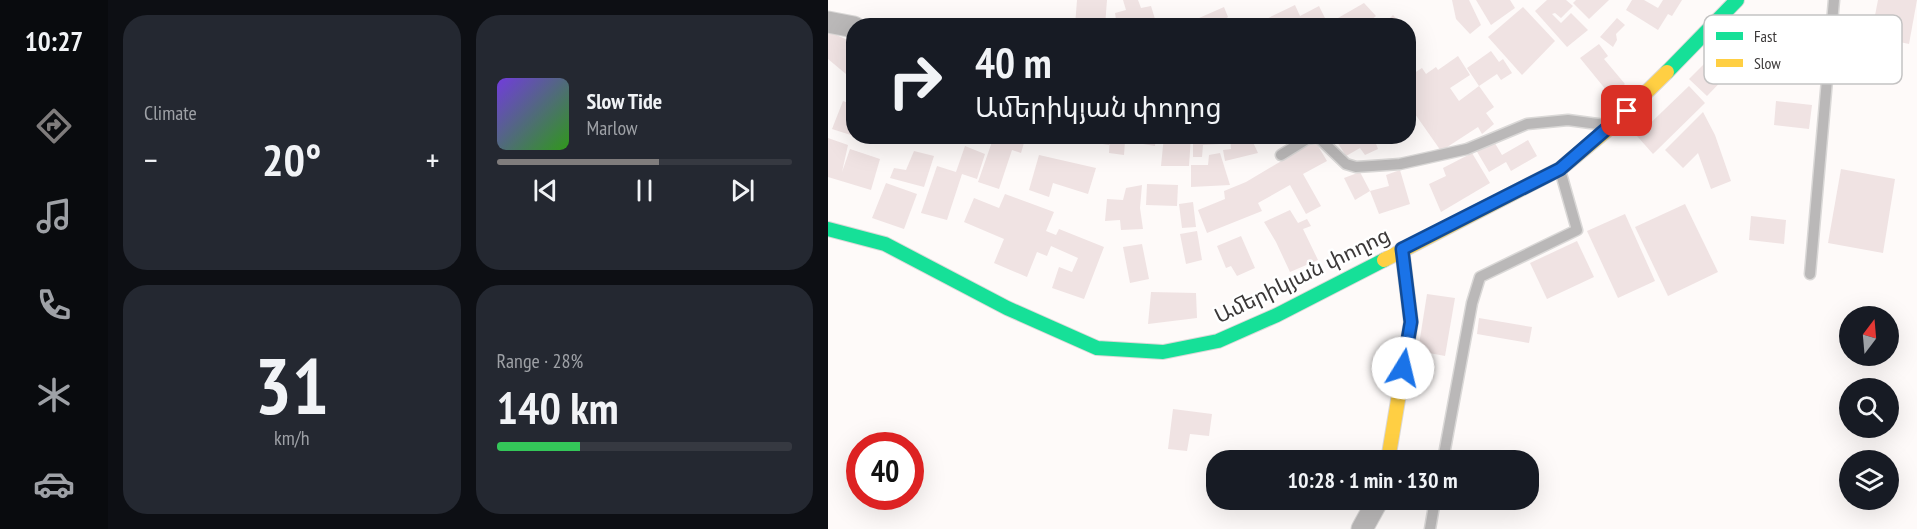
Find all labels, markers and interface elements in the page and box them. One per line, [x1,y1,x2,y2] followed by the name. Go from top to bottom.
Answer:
[1704,15,1902,84] legend
[25,24,83,58] text: 10:27
[1754,26,1777,46] text: Fast
[975,35,1052,90] text: 40 m
[876,42,954,120] icon: right
[1754,53,1781,73] text: Slow
[1601,85,1652,136] pin
[587,87,662,115] text: Slow Tide
[975,90,1222,124] text: Ամերիկյան փողոց
[1610,94,1643,127] icon: arrive
[144,100,197,126] text: Climate
[33,105,75,147] icon: directions
[587,115,638,141] text: Marlow
[262,130,321,188] text: 20°
[144,138,158,181] text: −
[426,138,440,181] text: +
[529,174,562,207] icon: previous
[628,174,661,207] icon: pause
[726,174,759,207] icon: next
[33,195,75,237] icon: music
[1210,221,1394,329] street label: Ամերիկյան փողոց
[33,284,75,326] icon: phone
[1839,306,1899,366] north arrow
[1839,306,1899,510] map controls
[254,335,329,436] text: 31
[1371,336,1435,400] position arrow
[497,348,583,374] text: Range · 28%
[33,374,75,416] icon: climate
[497,378,619,436] text: 140 km
[1839,378,1899,438] button: search
[274,425,309,451] text: km/h
[846,432,924,510] speed limit sign: 40
[1839,450,1899,510] button: layers
[33,463,75,505] icon: car
[1287,466,1458,494] text: 10:28 · 1 min · 130 m

